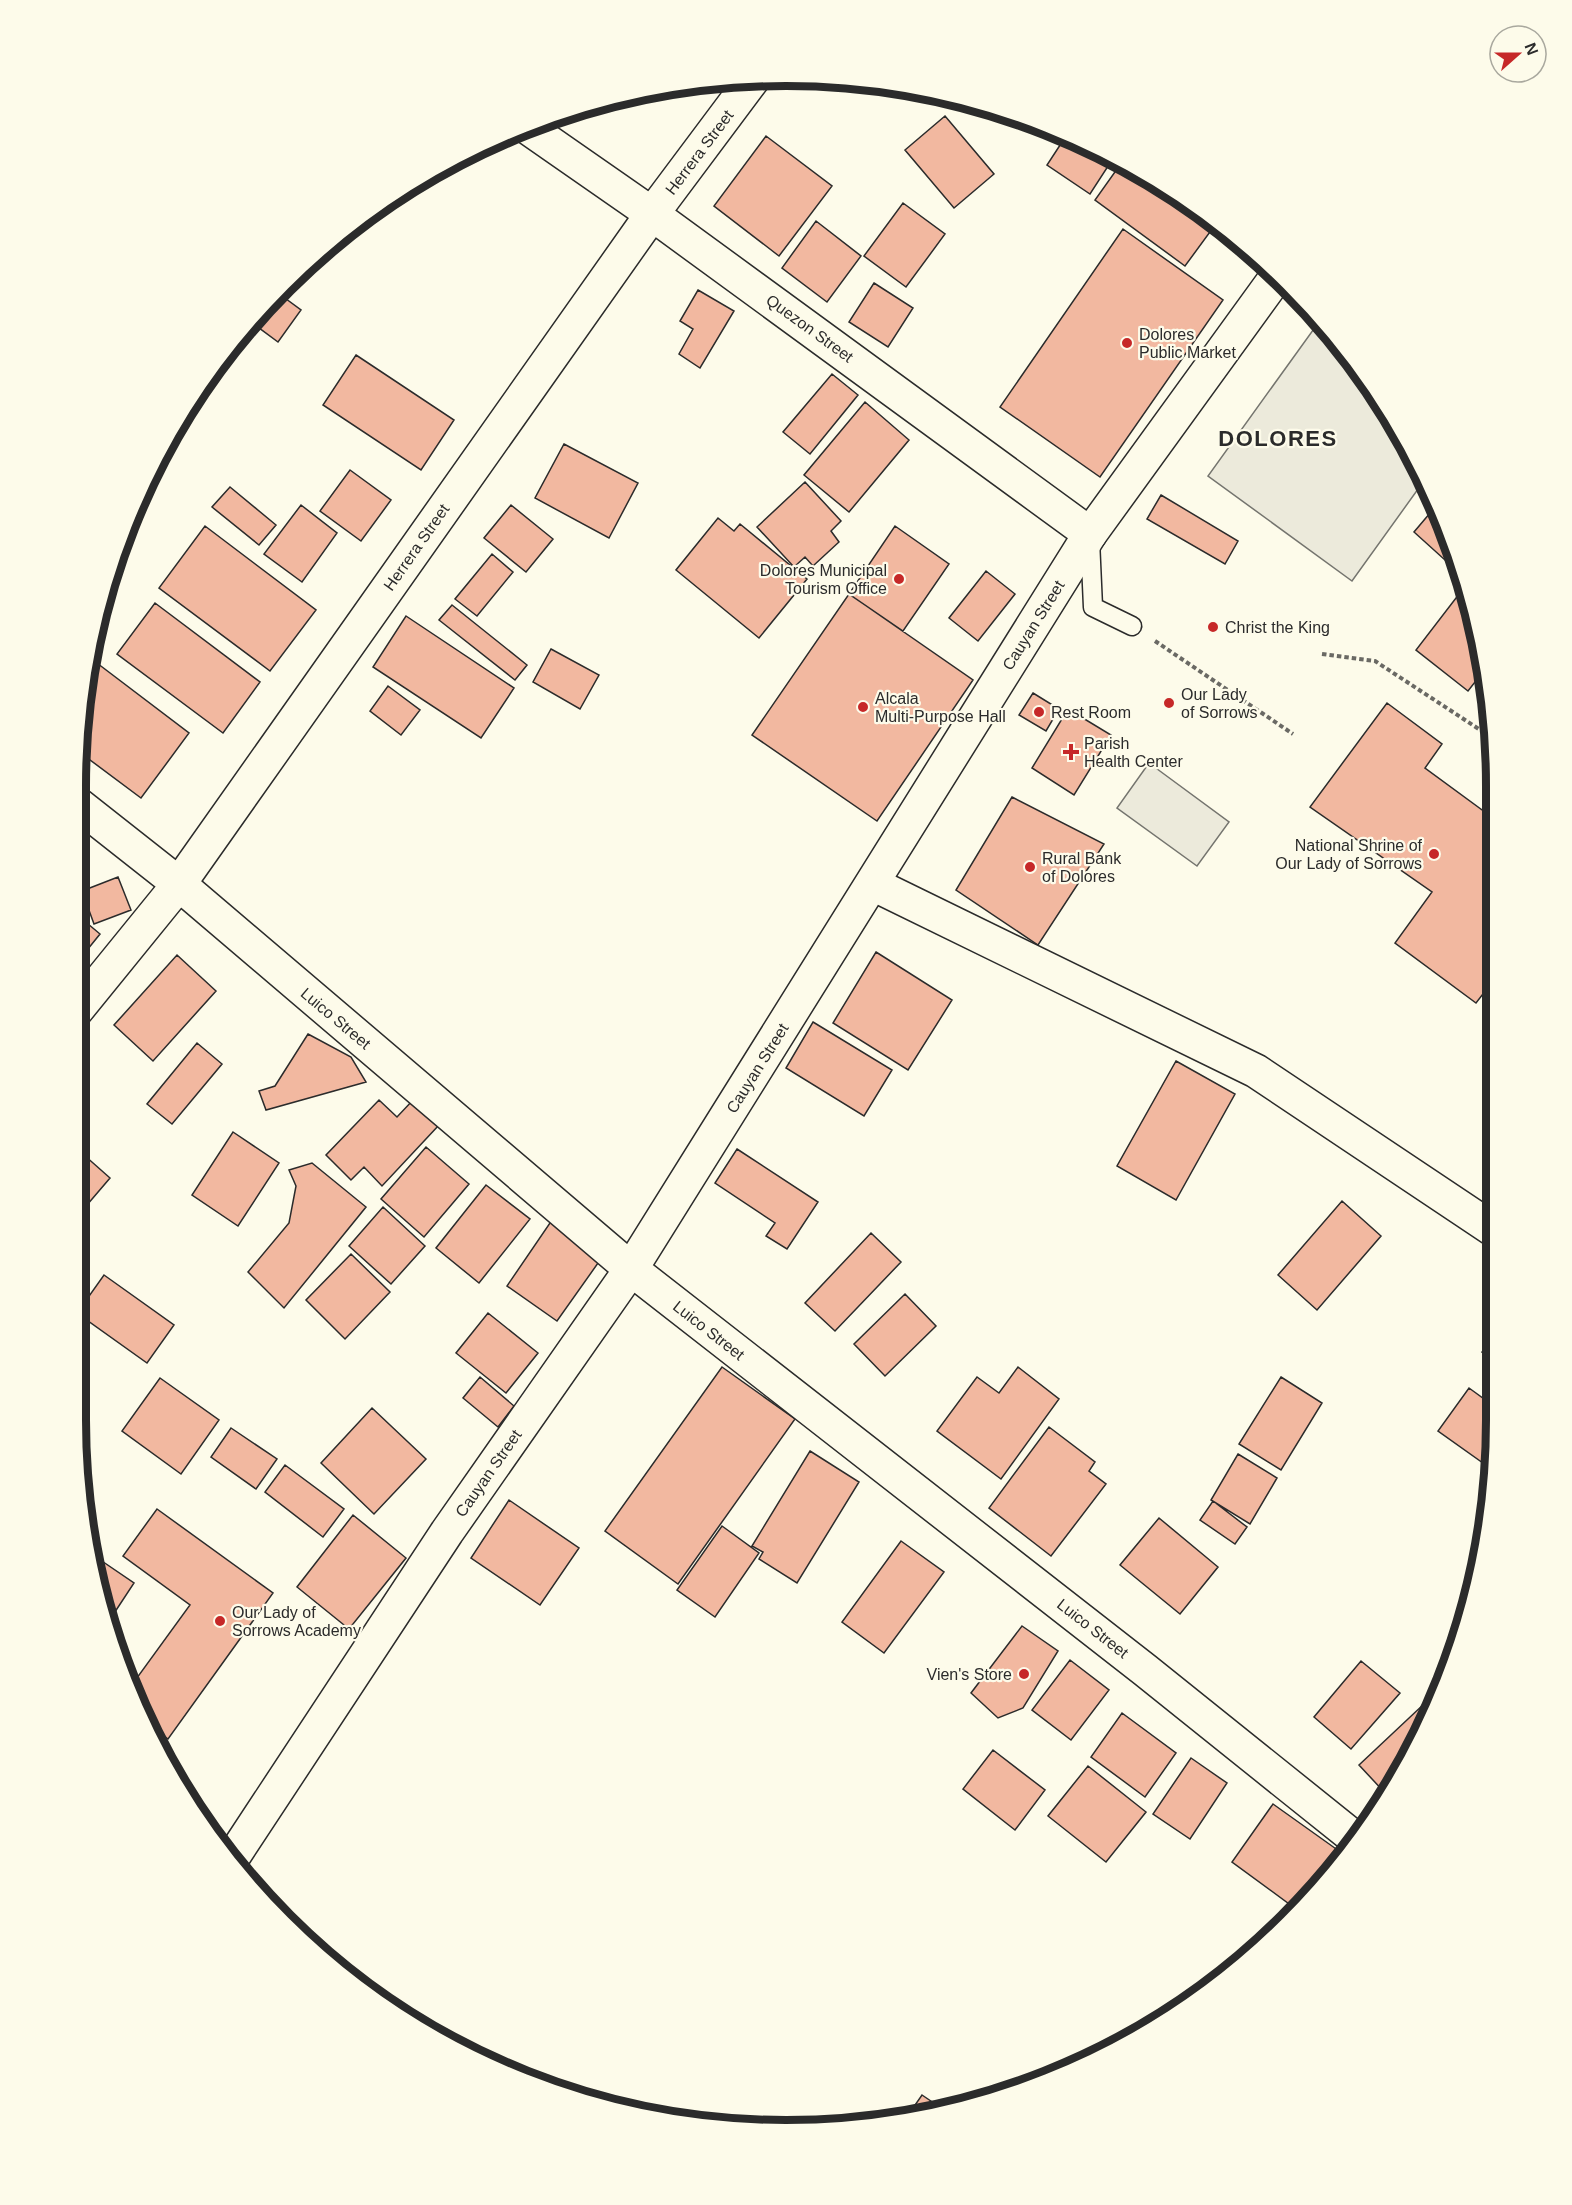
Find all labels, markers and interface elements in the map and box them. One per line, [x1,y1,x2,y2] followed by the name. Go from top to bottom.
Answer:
[1488,24,1548,84] north arrow
[1522,40,1542,57] text: N
[662,106,737,198] street label: Herrera Street
[763,291,857,366] street label: Quezon Street
[1139,326,1236,361] place label: Dolores Public Market
[1120,336,1134,350] marker: Dolores Public Market
[1218,426,1338,451] district label: DOLORES
[380,500,453,594] street label: Herrera Street
[760,562,887,597] place label: Dolores Municipal Tourism Office
[892,572,906,586] marker: Dolores Municipal Tourism Office
[999,577,1068,673] street label: Cauyan Street
[1225,619,1330,636] place label: Christ the King
[1206,620,1220,634] marker: Christ the King
[1181,686,1257,721] place label: Our Lady of Sorrows
[875,690,1006,725] place label: Alcala Multi-Purpose Hall
[1162,696,1176,710] marker: Our Lady of Sorrows
[856,700,870,714] marker: Alcala Multi-Purpose Hall
[1051,704,1131,721] place label: Rest Room
[1032,705,1046,719] marker: Rest Room
[1084,735,1183,770] place label: Parish Health Center
[1062,743,1080,761] marker: Parish Health Center
[1275,837,1423,872] place label: National Shrine of Our Lady of Sorrows
[1427,847,1441,861] marker: National Shrine of Our Lady of Sorrows
[1042,850,1122,885] place label: Rural Bank of Dolores
[1023,860,1037,874] marker: Rural Bank of Dolores
[298,984,374,1053] street label: Luico Street
[723,1020,792,1116] street label: Cauyan Street
[670,1297,748,1364] street label: Luico Street
[452,1426,525,1520] street label: Cauyan Street
[1054,1595,1132,1662] street label: Luico Street
[232,1604,361,1639] place label: Our Lady of Sorrows Academy
[213,1614,227,1628] marker: Our Lady of Sorrows Academy
[927,1666,1012,1683] place label: Vien's Store
[1017,1667,1031,1681] marker: Vien's Store

